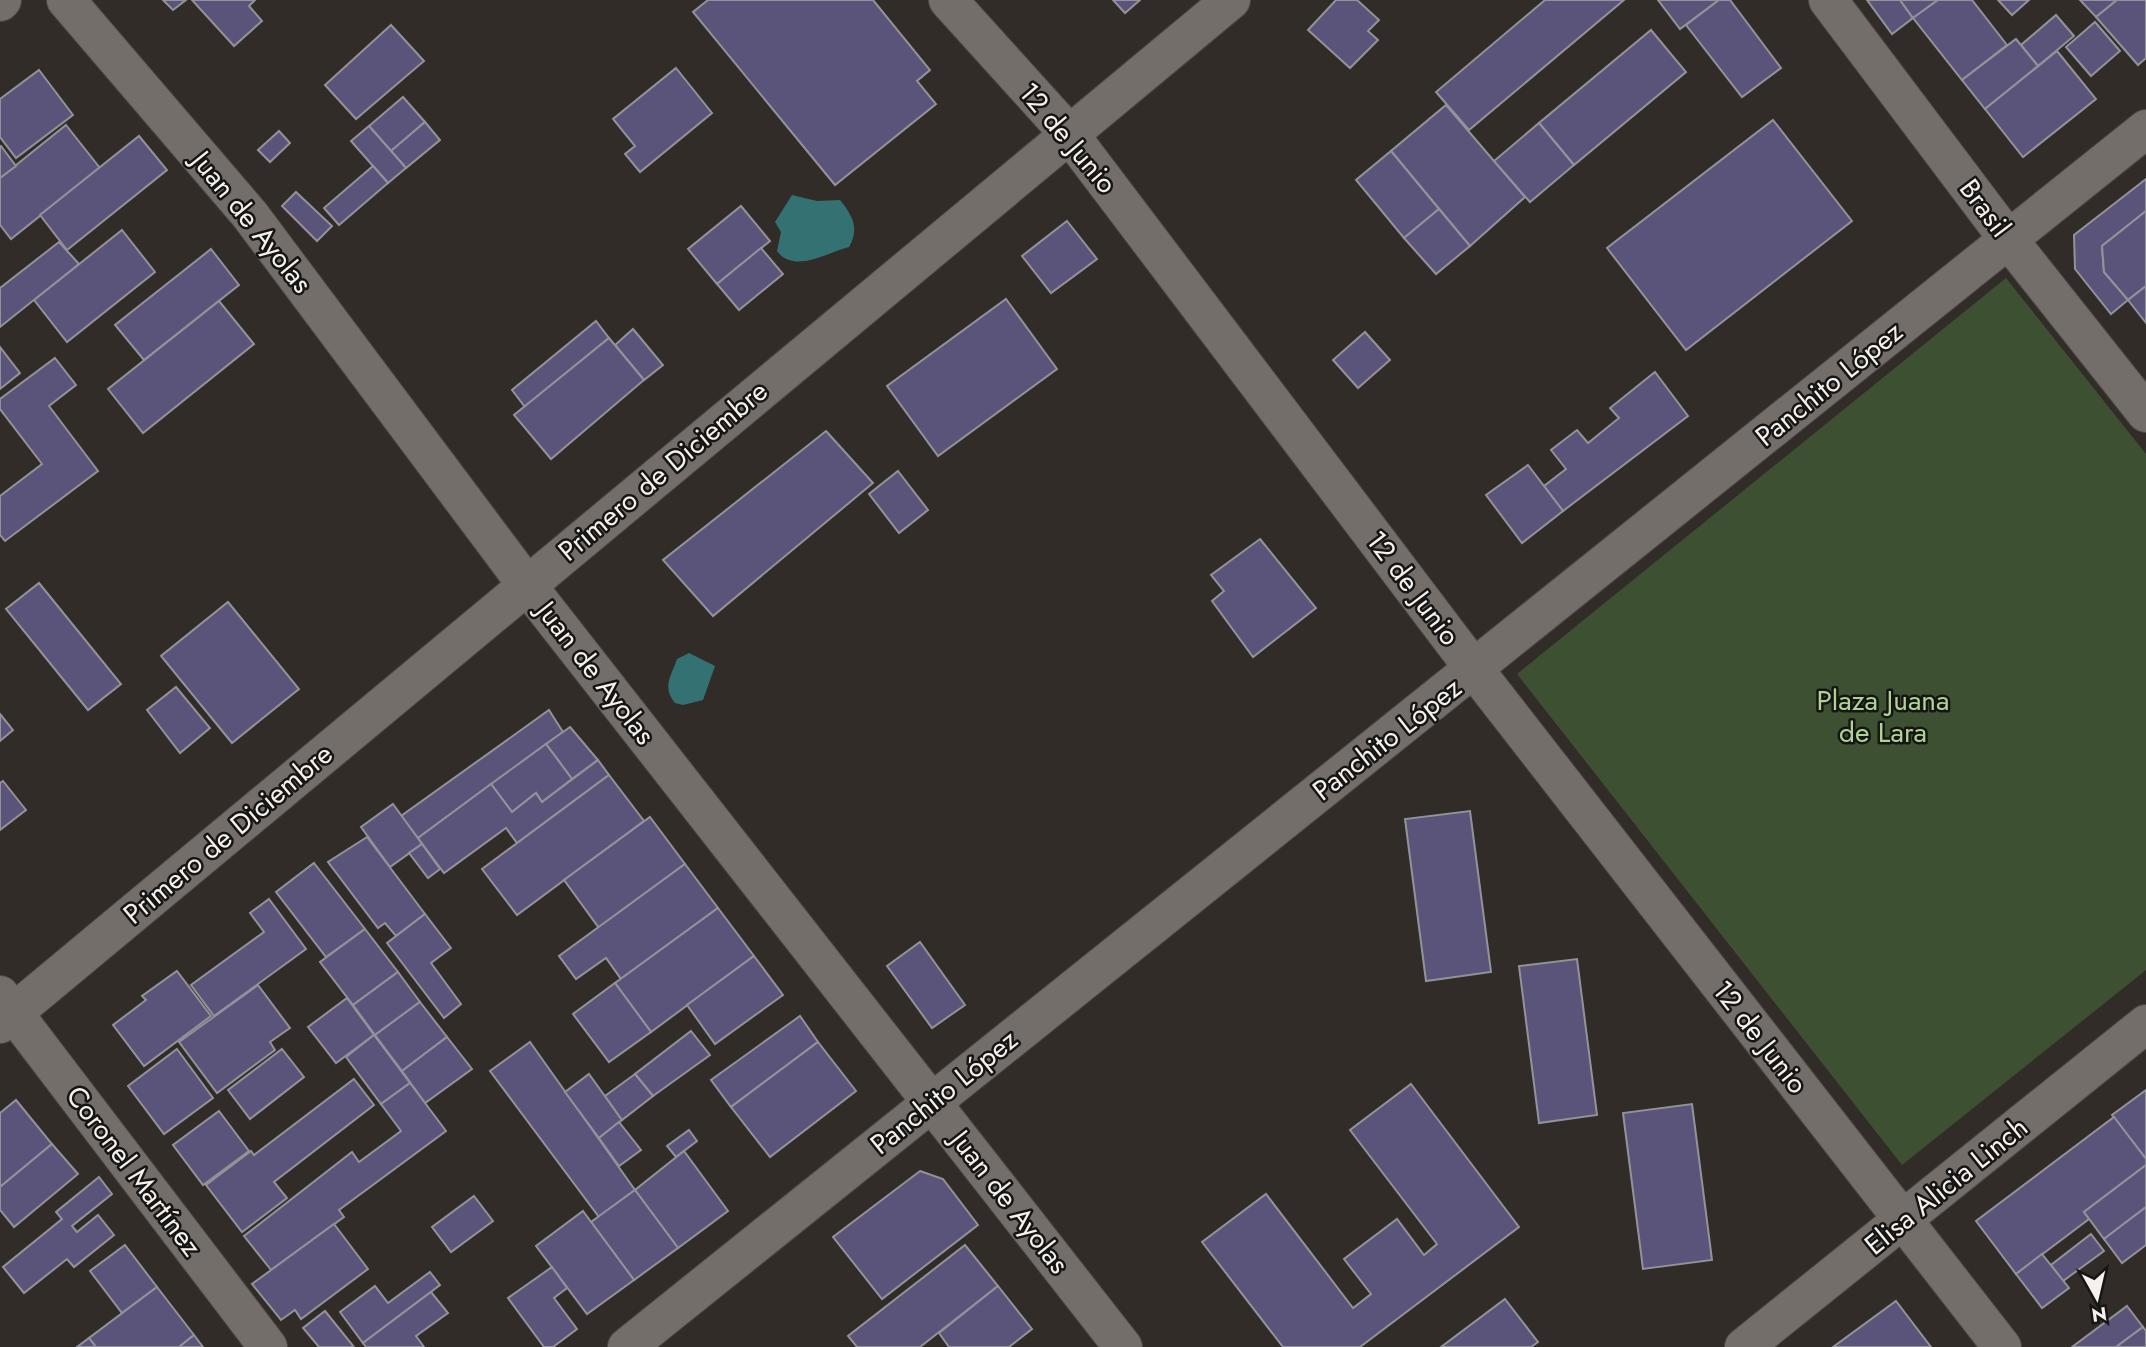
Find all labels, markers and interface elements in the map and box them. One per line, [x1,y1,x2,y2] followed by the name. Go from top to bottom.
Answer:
[1009,73,1127,203] street label: 12 de Junio
[179,139,322,302] street label: Juan de Ayolas
[1949,170,2021,246] street label: Brasil
[1746,312,1912,456] street label: Panchito López
[549,371,777,571] street label: Primero de Diciembre
[1356,522,1470,654] street label: 12 de Junio
[524,589,665,753] street label: Juan de Ayolas
[1304,668,1470,810] street label: Panchito López
[1816,680,1950,753] park label: Plaza Juana de Lara
[114,734,342,934] street label: Primero de Diciembre
[1702,971,1818,1103] street label: 12 de Junio
[861,1020,1027,1164] street label: Panchito López
[56,1077,212,1265] street label: Coronel Martínez
[1856,1107,2036,1265] street label: Elisa Alicia Linch
[938,1118,1079,1282] street label: Juan de Ayolas
[2062,1263,2132,1333] north arrow
[2090,1300,2109,1329] text: N

